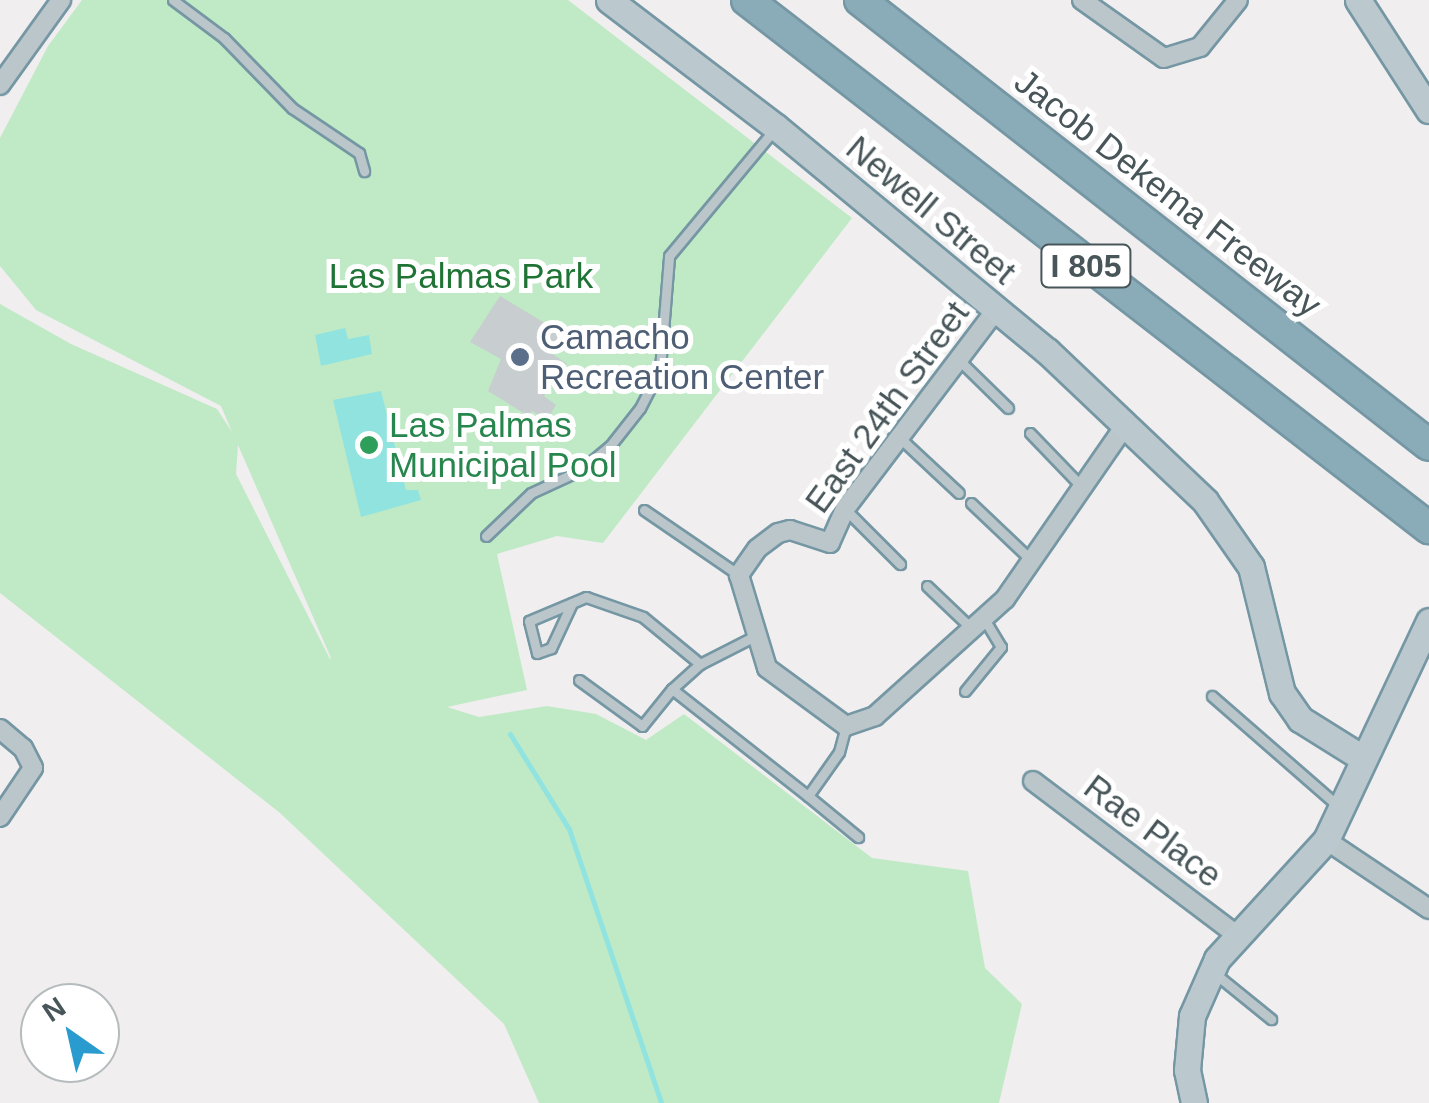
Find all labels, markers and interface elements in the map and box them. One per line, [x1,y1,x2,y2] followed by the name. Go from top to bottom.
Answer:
[1006,60,1330,326] street label: Jacob Dekema Freeway
[838,127,1024,293] street label: Newell Street
[1038,239,1134,293] road number: I 805
[329,255,593,297] park label: Las Palmas Park
[796,293,978,521] street label: East 24th Street
[540,316,824,398] place label: Camacho Recreation Center
[509,346,531,368] marker: Camacho Recreation Center
[389,404,617,486] place label: Las Palmas Municipal Pool
[358,434,380,456] marker: Las Palmas Municipal Pool
[1076,766,1230,896] street label: Rae Place
[20,983,120,1083] north arrow
[37,991,71,1028] text: N

